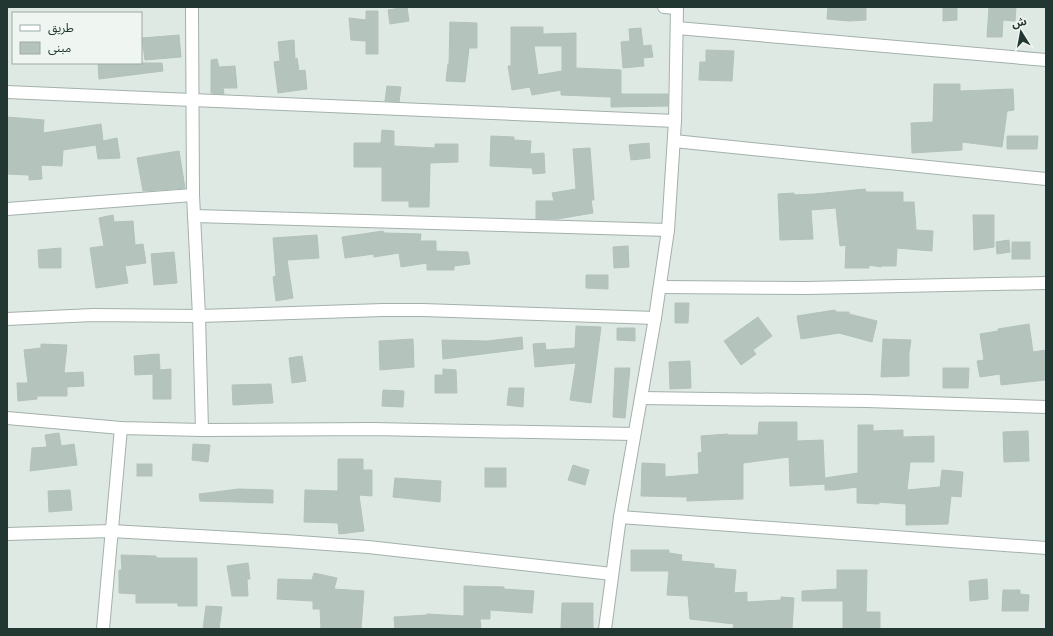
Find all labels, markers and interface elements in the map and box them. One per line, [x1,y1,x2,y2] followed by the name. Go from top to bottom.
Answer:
[12,12,142,64] legend
[1001,12,1041,52] north arrow
[1010,14,1028,31] text: ش
[48,20,74,37] text: طريق
[48,40,71,57] text: مبنى

